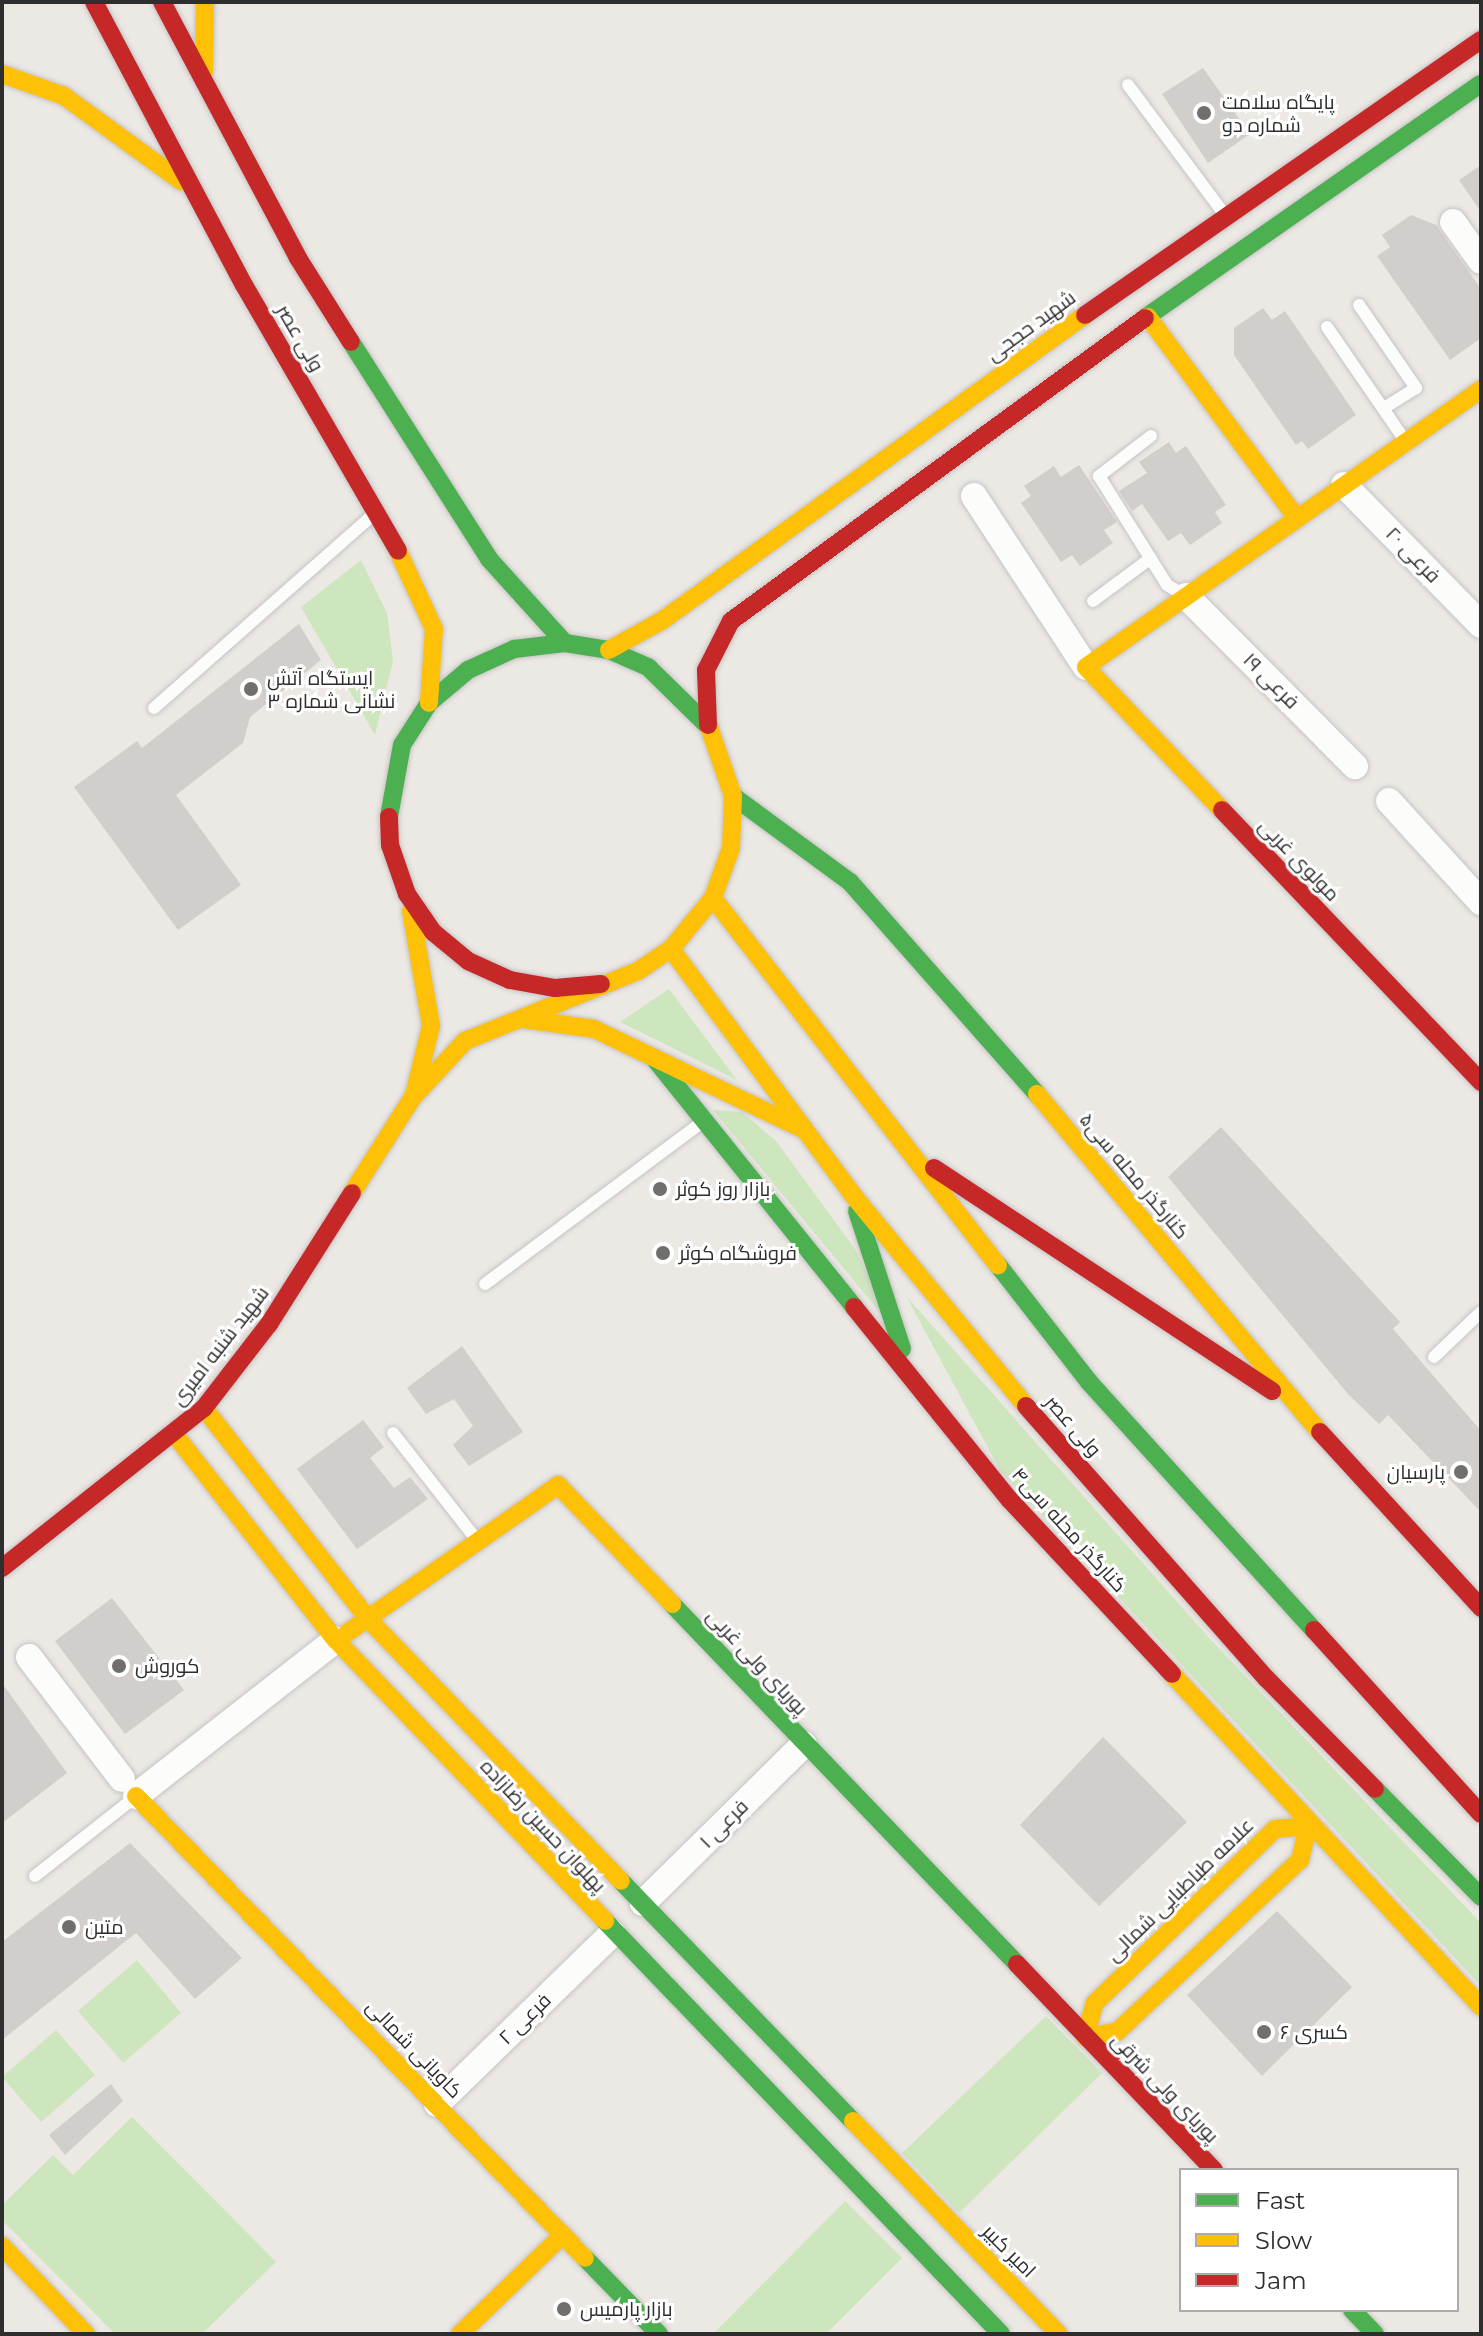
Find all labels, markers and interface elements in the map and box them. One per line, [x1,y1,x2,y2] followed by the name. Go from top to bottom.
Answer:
[1222,90,1335,137] place label: پایگاه سلامت شماره دو
[1193,102,1215,124] marker: پایگاه سلامت شماره دو
[982,286,1080,366] street label: شهید حججی
[271,300,329,376] street label: ولی عصر
[1381,522,1445,588] street label: فرعی ۲۰
[1238,648,1304,714] street label: فرعی ۱۹
[267,666,395,713] place label: ایستگاه آتش نشانی شماره ۳
[242,680,260,698] marker: ایستگاه آتش نشانی شماره ۳
[1254,814,1344,906] street label: مولوی غربی
[1074,1108,1194,1244] street label: کنارگذر محله سی۵
[676,1177,770,1201] place label: بازار روز کوثر
[651,1180,669,1198] marker: بازار روز کوثر
[679,1241,797,1265] place label: فروشگاه کوثر
[654,1244,672,1262] marker: فروشگاه کوثر
[166,1282,274,1410] street label: شهید شنبه امیری
[1040,1390,1106,1462] street label: ولی عصر
[1387,1460,1445,1484] place label: پارسیان
[1007,1463,1131,1597] street label: کنارگذر محله سی۴
[1452,1463,1470,1481] marker: پارسیان
[702,1604,812,1720] street label: پوریای ولی غربی
[135,1654,199,1678] place label: کوروش
[110,1657,128,1675] marker: کوروش
[475,1755,611,1897] street label: پهلوان حسین رضازاده
[695,1795,753,1853] street label: فرعی ۱
[1101,1813,1259,1967] street label: علامه طباطبایی شمالی
[85,1915,124,1939] place label: متین
[60,1918,78,1936] marker: متین
[494,1988,556,2050] street label: فرعی ۲
[361,1995,467,2103] street label: کاویانی شمالی
[1280,2020,1348,2044] place label: کسری ۶
[1255,2023,1273,2041] marker: کسری ۶
[1106,2028,1224,2148] street label: پوریای ولی شرقی
[1179,2168,1459,2312] legend
[1255,2186,1305,2215] text: Fast
[977,2219,1041,2283] street label: امیر کبیر
[1255,2226,1312,2255] text: Slow
[1255,2266,1307,2295] text: Jam
[580,2297,673,2321] place label: بازار پارمیس
[555,2300,573,2318] marker: بازار پارمیس

